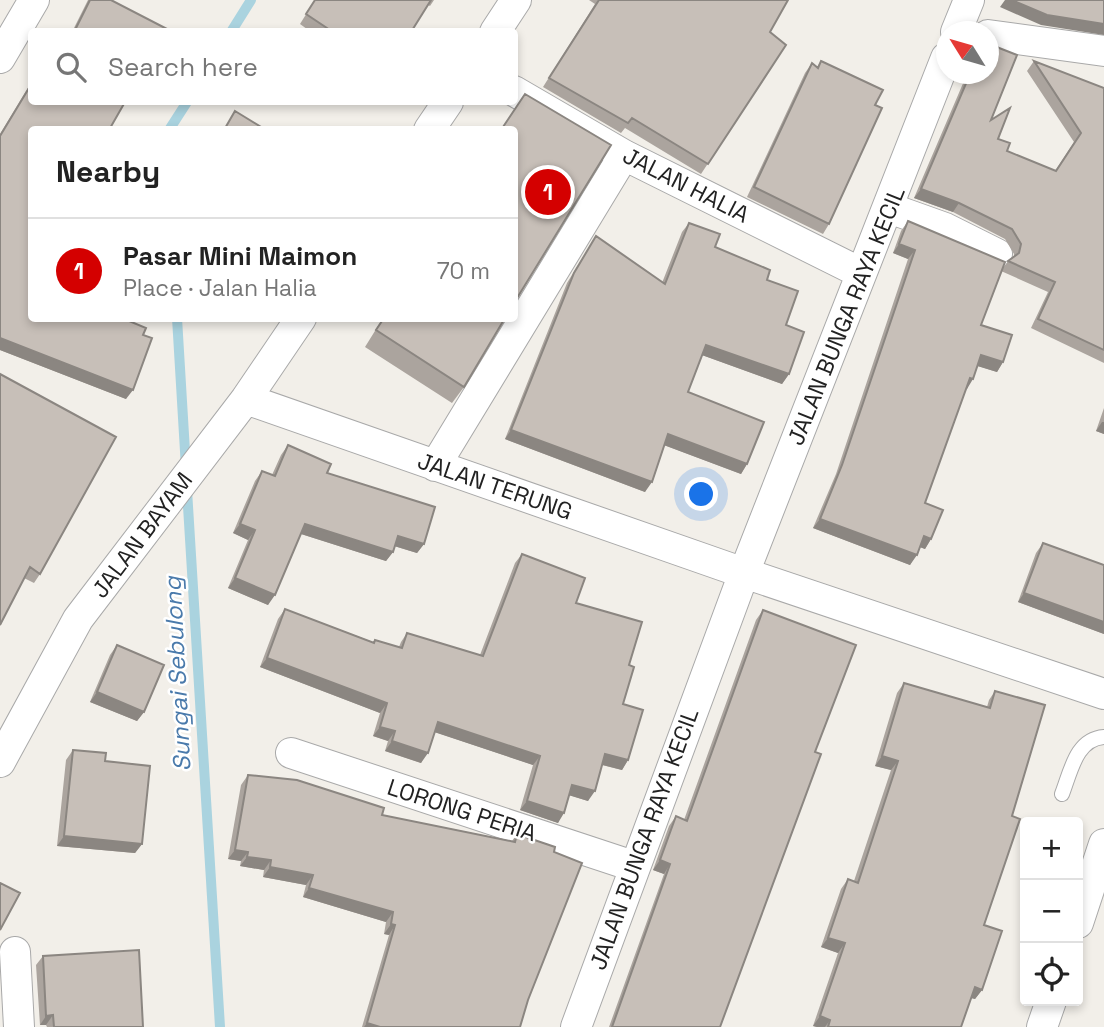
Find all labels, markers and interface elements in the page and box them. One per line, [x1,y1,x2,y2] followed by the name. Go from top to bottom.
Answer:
[936,21,999,84] north arrow
[28,28,518,105] search box
[52,48,90,86] icon: search
[108,50,258,84] text: Search here
[618,140,754,230] street label: JALAN HALIA
[56,152,160,191] text: Nearby
[525,166,571,218] pin: 1
[780,182,912,450] street label: JALAN BUNGA RAYA KECIL
[123,239,357,273] text: Pasar Mini Maimon
[74,256,84,286] text: 1
[437,256,490,286] text: 70 m
[123,273,317,303] text: Place · Jalan Halia
[414,445,576,527] street label: JALAN TERUNG
[85,466,199,604] street label: JALAN BAYAM
[684,477,718,511] your location
[156,574,198,772] water label: Sungai Sebulong
[583,704,705,974] street label: JALAN BUNGA RAYA KECIL
[384,772,540,848] street label: LORONG PERIA
[1020,817,1083,1006] map controls
[1020,817,1083,880] button: +
[1020,880,1083,943] button: −
[1020,943,1083,1006] button: locate

